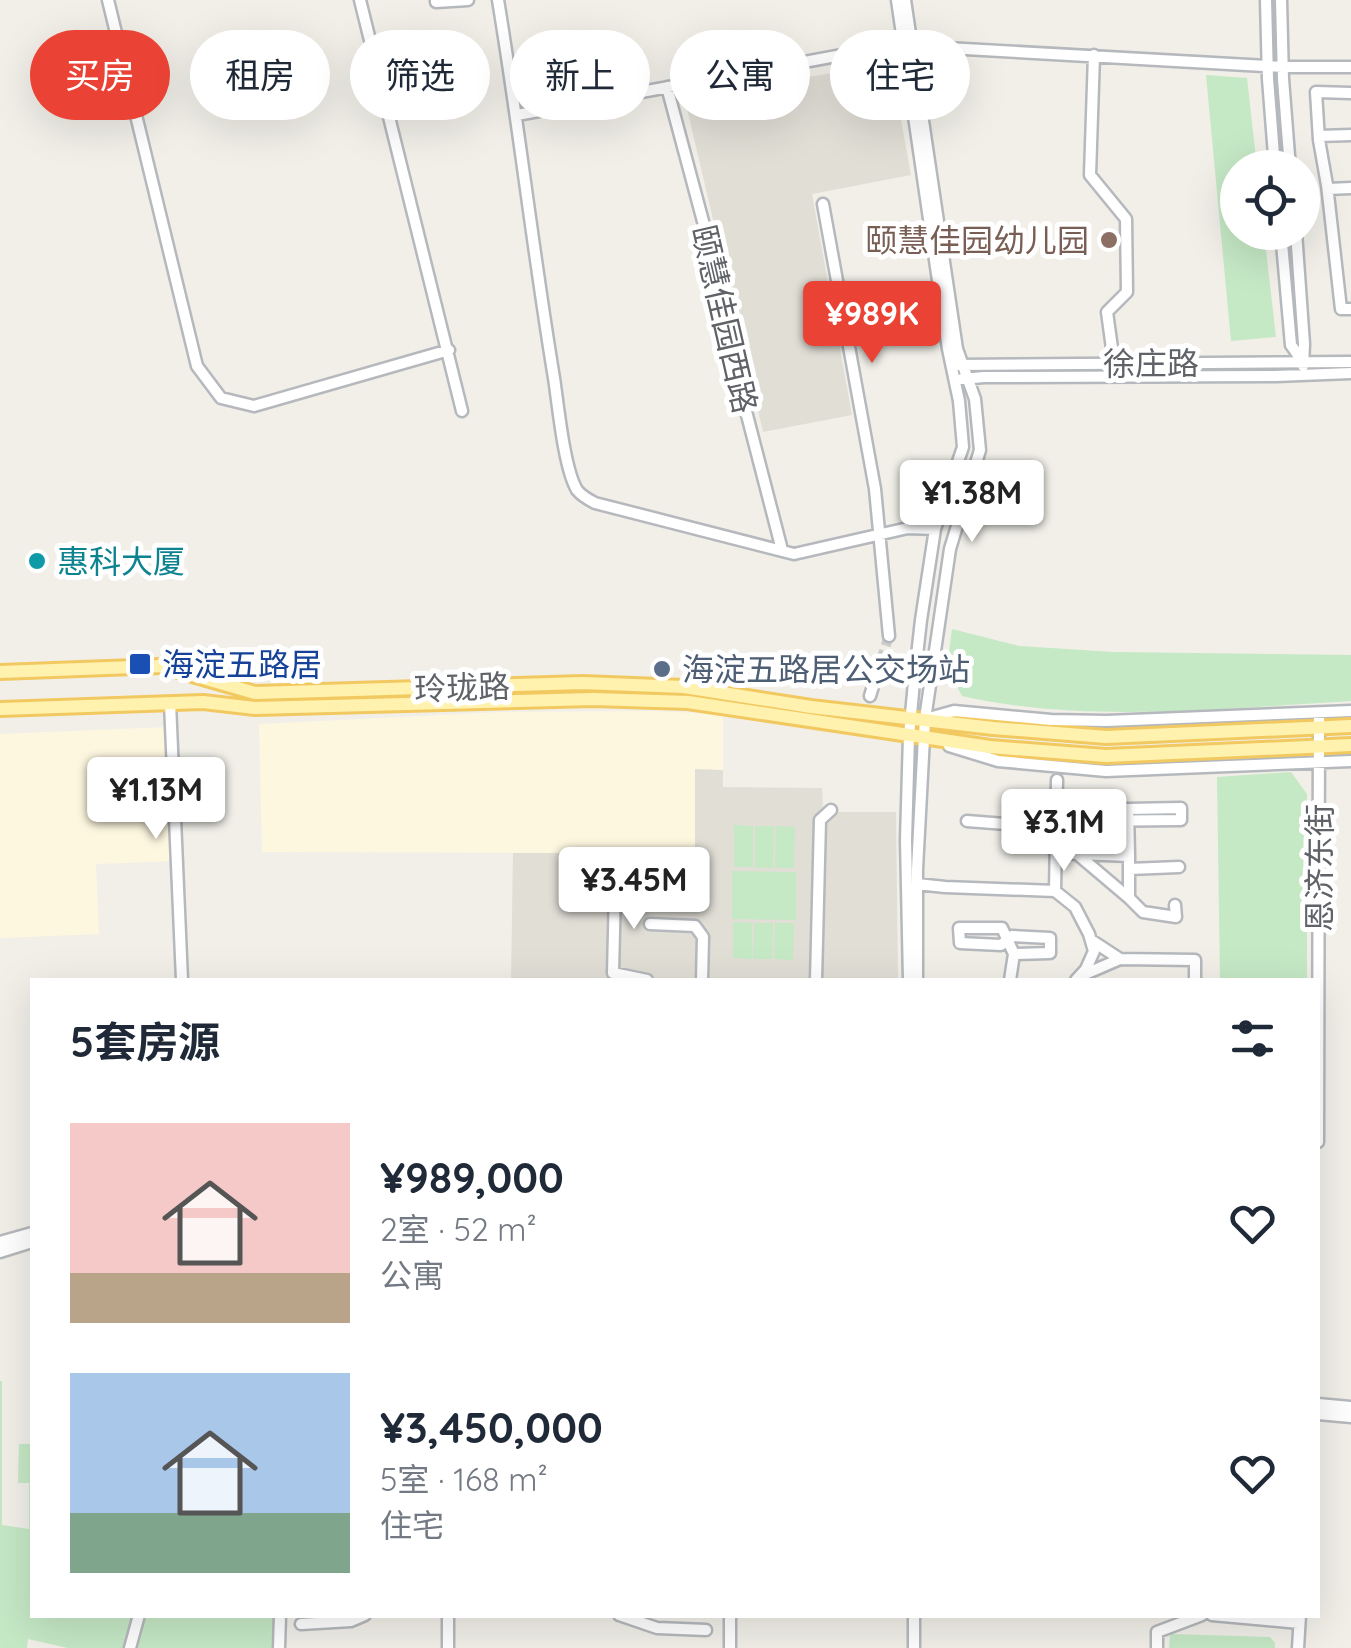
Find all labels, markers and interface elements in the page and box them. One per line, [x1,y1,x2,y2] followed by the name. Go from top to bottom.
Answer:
[30,30,170,120] chip: 买房
[190,30,330,120] chip: 租房
[350,30,490,120] chip: 筛选
[510,30,650,120] chip: 新上
[670,30,810,120] chip: 公寓
[830,30,970,120] chip: 住宅
[1220,150,1320,250] map controls
[1220,150,1320,250] button: locate
[865,220,1089,260] place label: 颐慧佳园幼儿园
[684,221,766,417] street label: 颐慧佳园西路
[1098,229,1120,251] marker: 颐慧佳园幼儿园
[802,281,942,366] pin: ¥989K
[825,293,919,333] text: ¥989K
[1103,343,1199,383] street label: 徐庄路
[891,460,1053,545] pin: ¥1.38M
[922,472,1022,512] text: ¥1.38M
[57,541,185,581] place label: 惠科大厦
[26,550,48,572] marker: 惠科大厦
[162,644,322,684] place label: 海淀五路居
[682,649,970,689] place label: 海淀五路居公交场站
[127,651,153,677] marker: 海淀五路居
[651,658,673,680] marker: 海淀五路居公交场站
[413,665,511,709] street label: 玲珑路
[75,757,237,842] pin: ¥1.13M
[109,769,203,809] text: ¥1.13M
[994,789,1134,874] pin: ¥3.1M
[1023,801,1105,841] text: ¥3.1M
[1299,804,1339,932] street label: 恩济东街
[553,847,715,932] pin: ¥3.45M
[581,859,687,899] text: ¥3.45M
[1225,1011,1280,1066] icon: filters
[70,1015,220,1068] text: 5套房源
[380,1151,564,1204] text: ¥989,000
[150,1163,270,1283] icon: home
[1225,1196,1280,1251] icon: heart
[380,1209,537,1249] text: 2室 · 52 m²
[380,1255,444,1295] text: 公寓
[380,1401,603,1454] text: ¥3,450,000
[150,1413,270,1533] icon: home
[1225,1446,1280,1501] icon: heart
[380,1459,548,1499] text: 5室 · 168 m²
[380,1505,444,1545] text: 住宅

